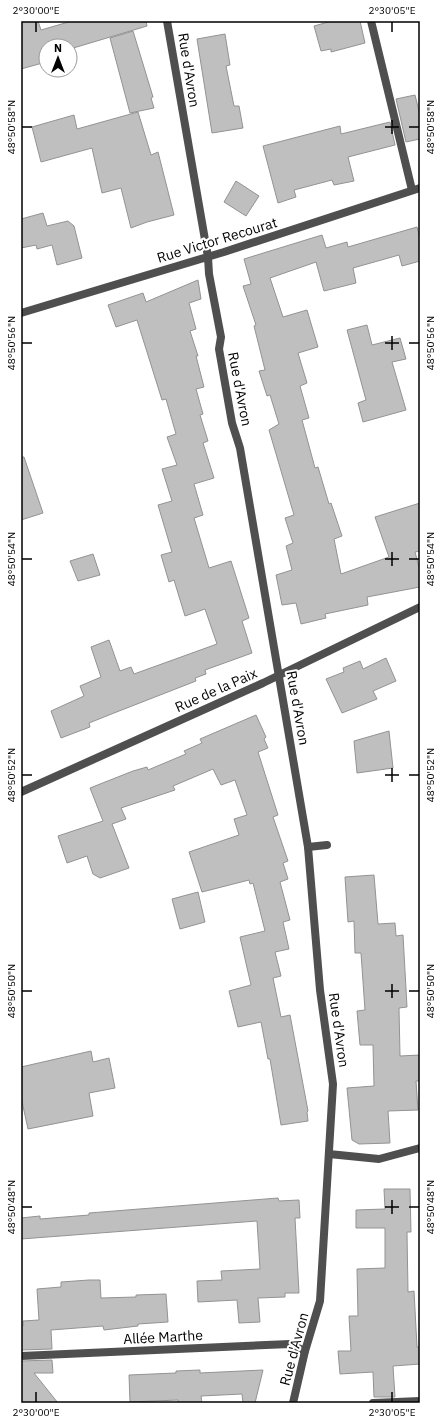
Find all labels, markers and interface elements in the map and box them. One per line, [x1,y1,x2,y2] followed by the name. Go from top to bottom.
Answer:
[12,4,60,17] text: 2°30'00"E
[368,4,416,17] text: 2°30'05"E
[174,31,204,109] street label: Rue d'Avron
[38,38,78,78] north arrow
[54,41,62,55] text: N
[5,100,18,154] text: 48°50'58"N
[424,100,437,154] text: 48°50'58"N
[155,213,279,267] street label: Rue Victor Recourat
[5,316,18,370] text: 48°50'56"N
[424,316,437,370] text: 48°50'56"N
[224,350,256,428] street label: Rue d'Avron
[5,532,18,586] text: 48°50'54"N
[424,532,437,586] text: 48°50'54"N
[172,664,260,716] street label: Rue de la Paix
[283,669,313,747] street label: Rue d'Avron
[5,748,18,802] text: 48°50'52"N
[424,748,437,802] text: 48°50'52"N
[5,964,18,1018] text: 48°50'50"N
[424,964,437,1018] text: 48°50'50"N
[325,992,353,1068] street label: Rue d'Avron
[5,1180,18,1234] text: 48°50'48"N
[424,1180,437,1234] text: 48°50'48"N
[276,1310,312,1388] street label: Rue d'Avron
[123,1326,204,1348] street label: Allée Marthe
[12,1406,60,1419] text: 2°30'00"E
[368,1406,416,1419] text: 2°30'05"E

